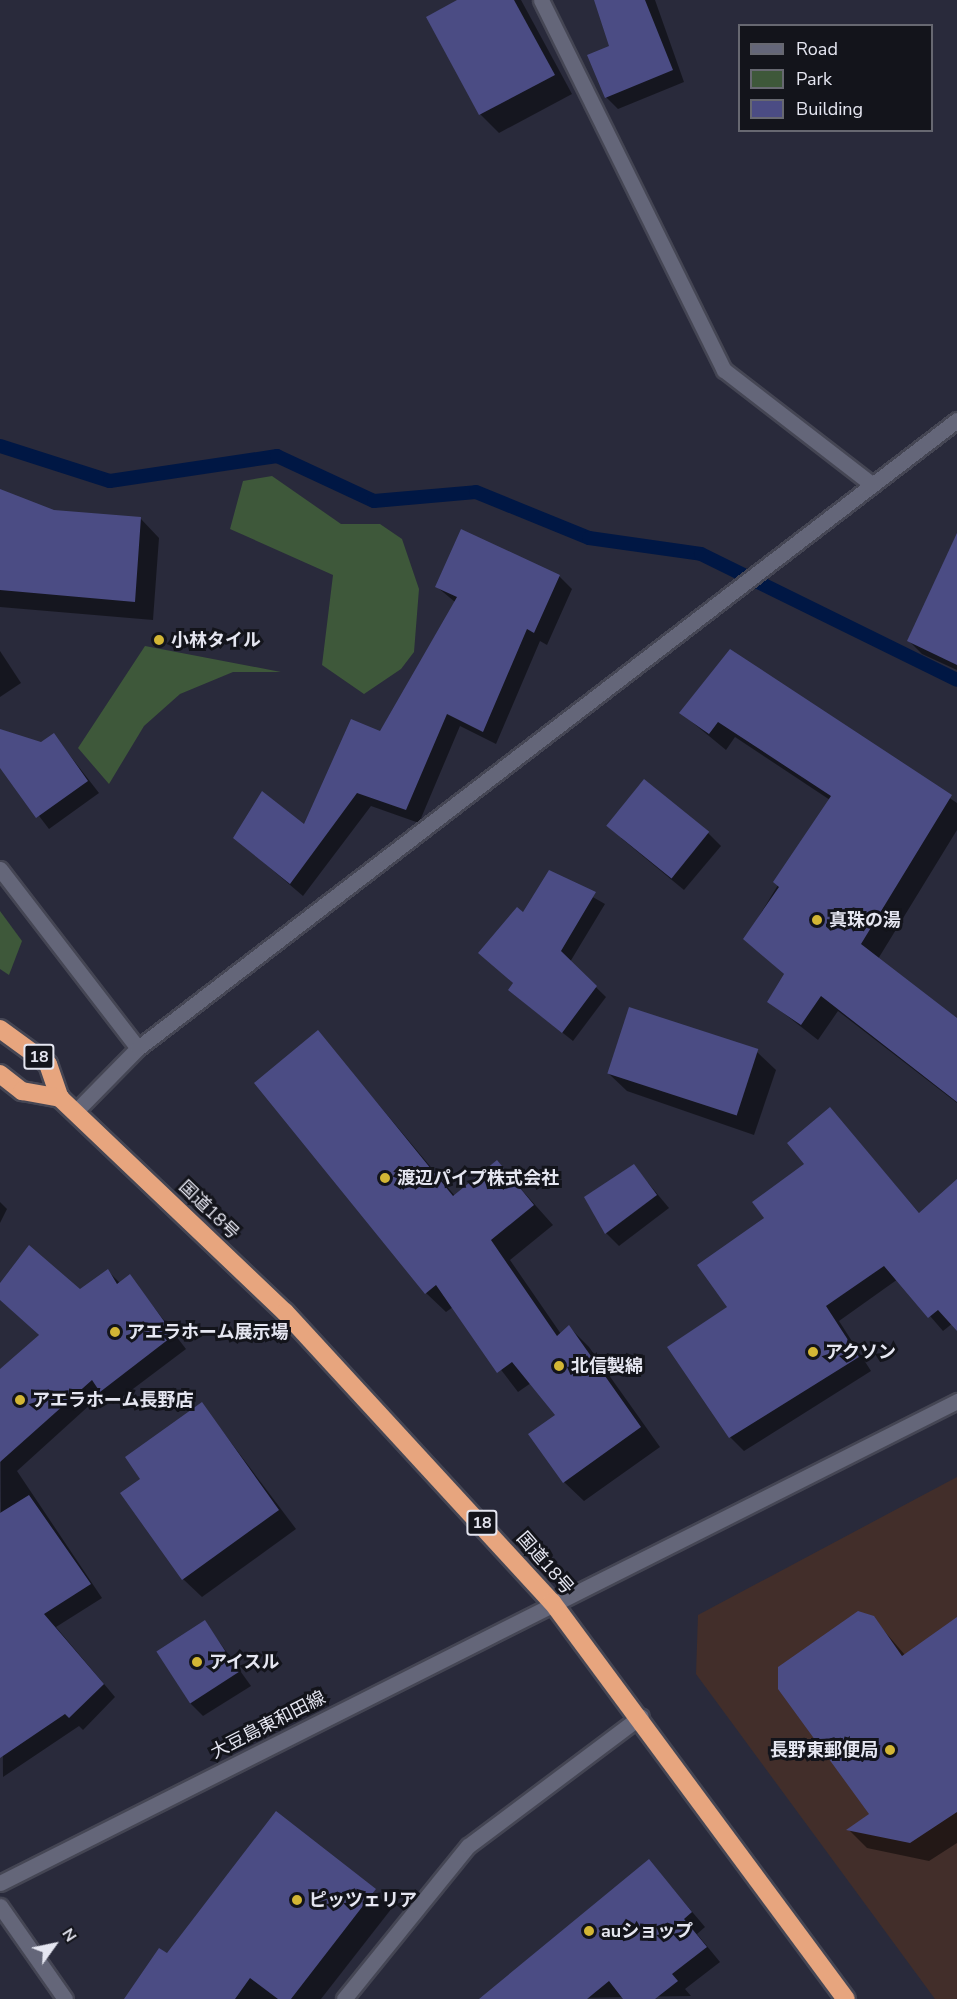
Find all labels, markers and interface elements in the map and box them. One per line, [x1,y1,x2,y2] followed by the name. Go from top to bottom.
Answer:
[738,24,933,132] legend
[796,37,838,61] text: Road
[796,67,832,91] text: Park
[796,97,863,121] text: Building
[171,629,261,651] place label: 小林タイル
[152,633,166,647] marker: 小林タイル
[829,909,901,931] place label: 真珠の湯
[810,913,824,927] marker: 真珠の湯
[22,1044,56,1070] road number: 18
[397,1167,559,1189] place label: 渡辺パイプ株式会社
[378,1171,392,1185] marker: 渡辺パイプ株式会社
[174,1176,244,1244] street label: 国道18号
[127,1321,289,1343] place label: アエラホーム展示場
[108,1325,122,1339] marker: アエラホーム展示場
[825,1341,897,1363] place label: アクソン
[806,1345,820,1359] marker: アクソン
[571,1355,643,1377] place label: 北信製綿
[552,1359,566,1373] marker: 北信製綿
[32,1389,194,1411] place label: アエラホーム長野店
[13,1393,27,1407] marker: アエラホーム長野店
[466,1510,498,1536] road number: 18
[512,1527,578,1599] street label: 国道18号
[209,1651,281,1673] place label: アイスル
[190,1655,204,1669] marker: アイスル
[207,1687,329,1763] street label: 大豆島東和田線
[770,1739,878,1761] place label: 長野東郵便局
[883,1743,897,1757] marker: 長野東郵便局
[309,1889,417,1911] place label: ピッツェリア
[290,1893,304,1907] marker: ピッツェリア
[24,1915,84,1975] north arrow
[601,1920,693,1942] place label: auショップ
[57,1924,82,1946] text: N
[582,1924,596,1938] marker: auショップ

